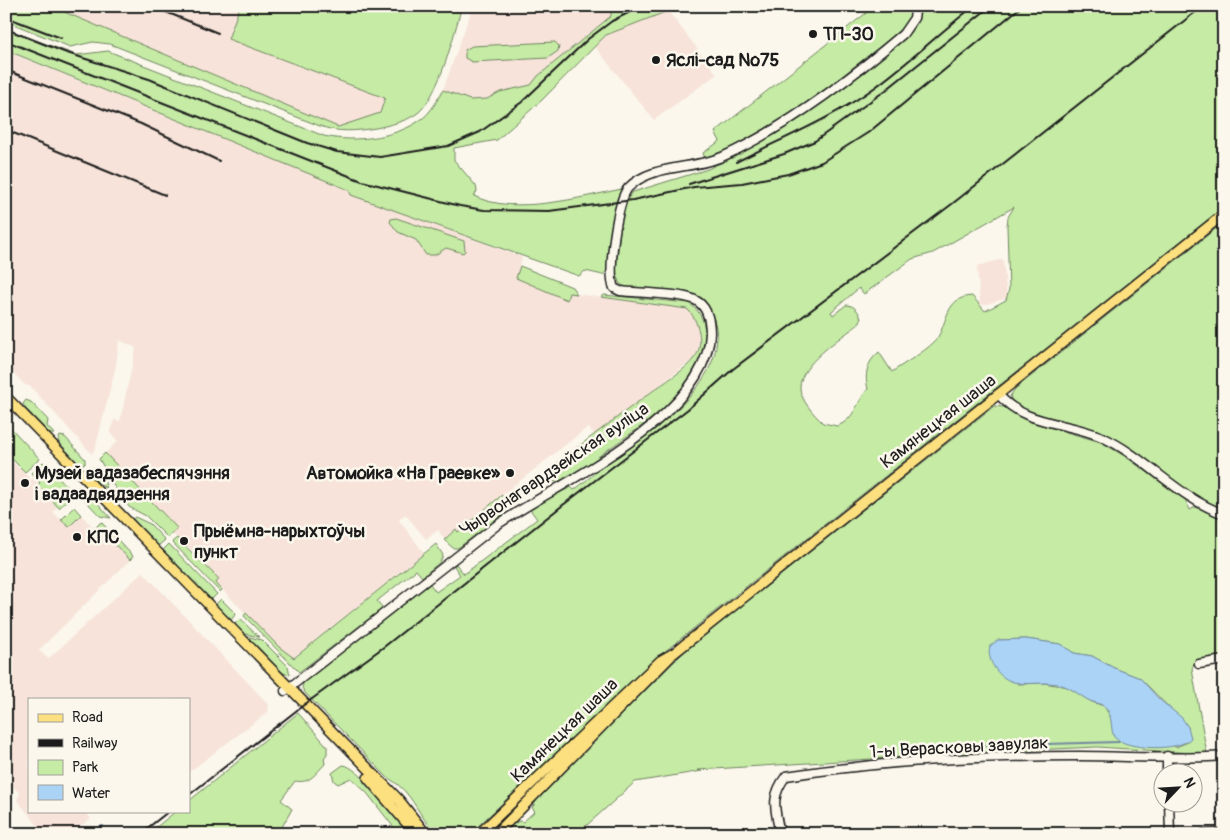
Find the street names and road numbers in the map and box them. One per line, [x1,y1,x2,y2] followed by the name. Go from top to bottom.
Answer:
[876,369,1001,474] street label: Камянецкая шаша
[455,397,653,541] street label: Чырвонагвардзейская вуліца
[506,673,623,787] street label: Камянецкая шаша
[869,731,1049,764] street label: 1-ы Верасковы завулак

